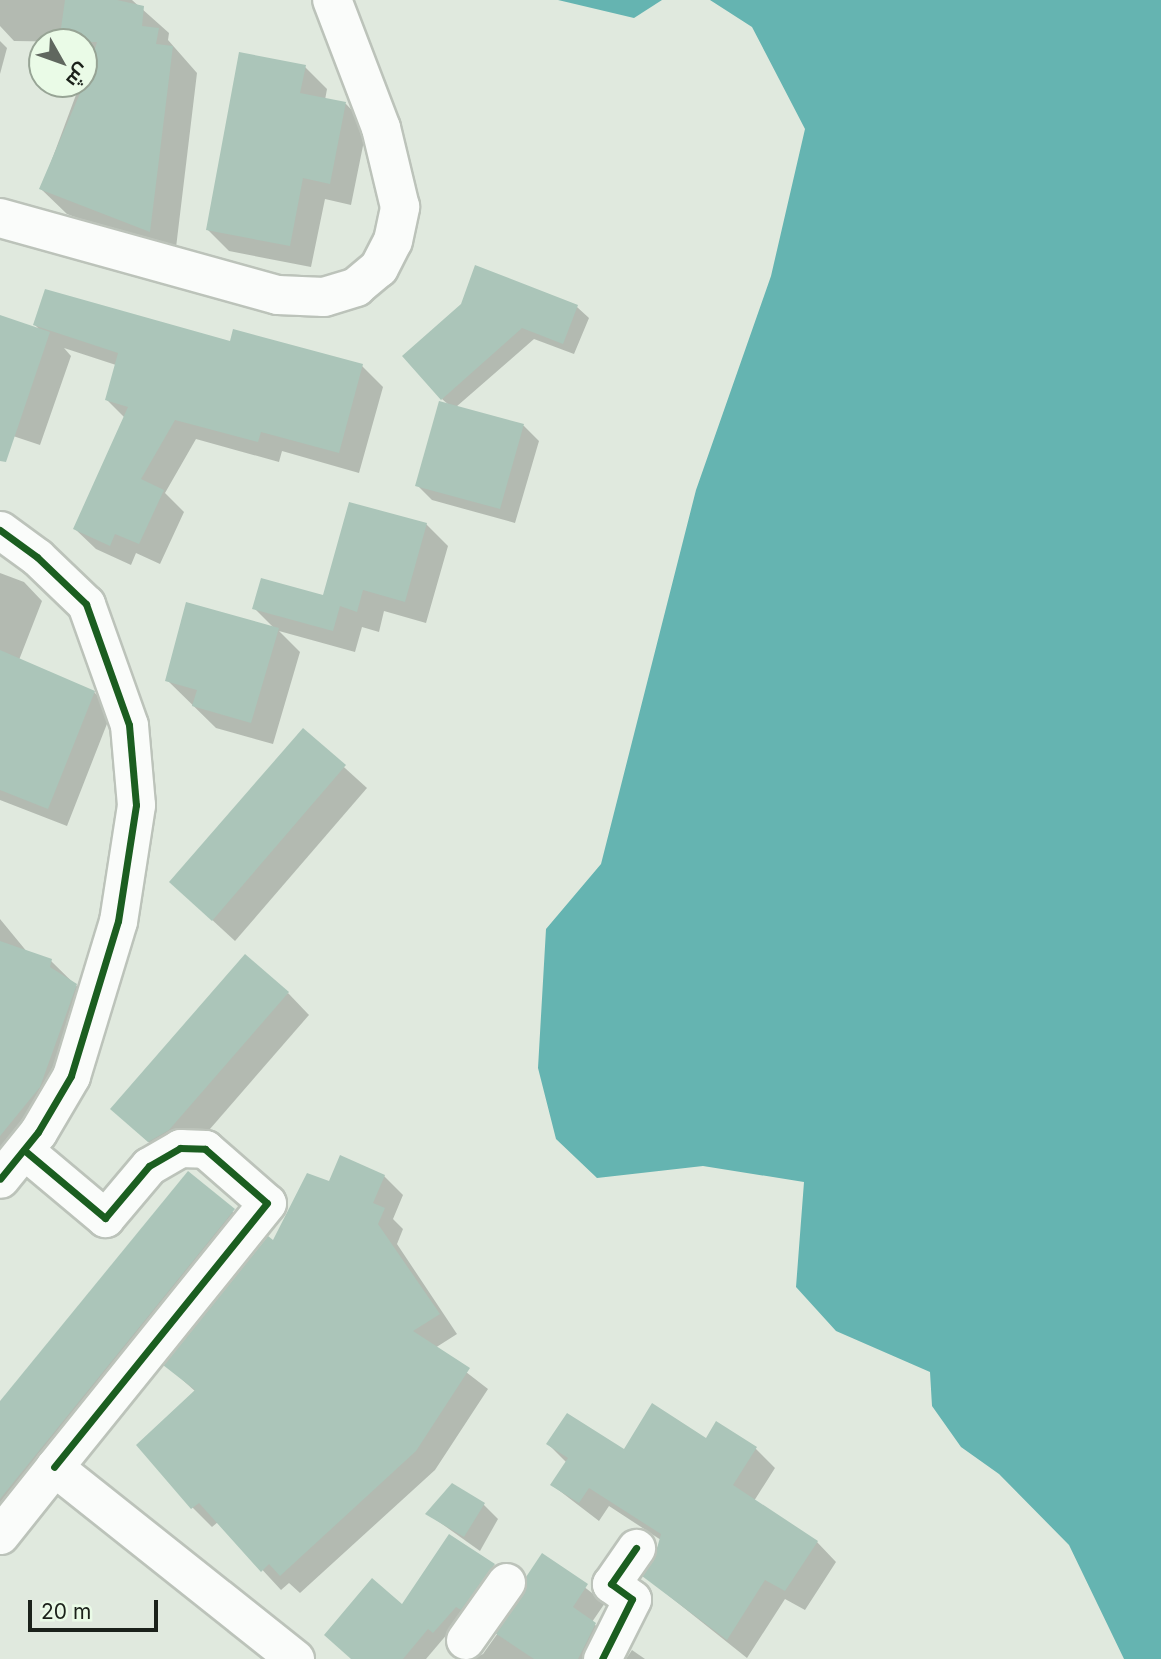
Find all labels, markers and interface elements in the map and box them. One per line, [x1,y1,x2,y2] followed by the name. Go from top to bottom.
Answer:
[28,28,98,98] north arrow
[61,59,95,92] text: ش
[32,1586,161,1630] scale bar
[41,1599,91,1624] text: 20 m

